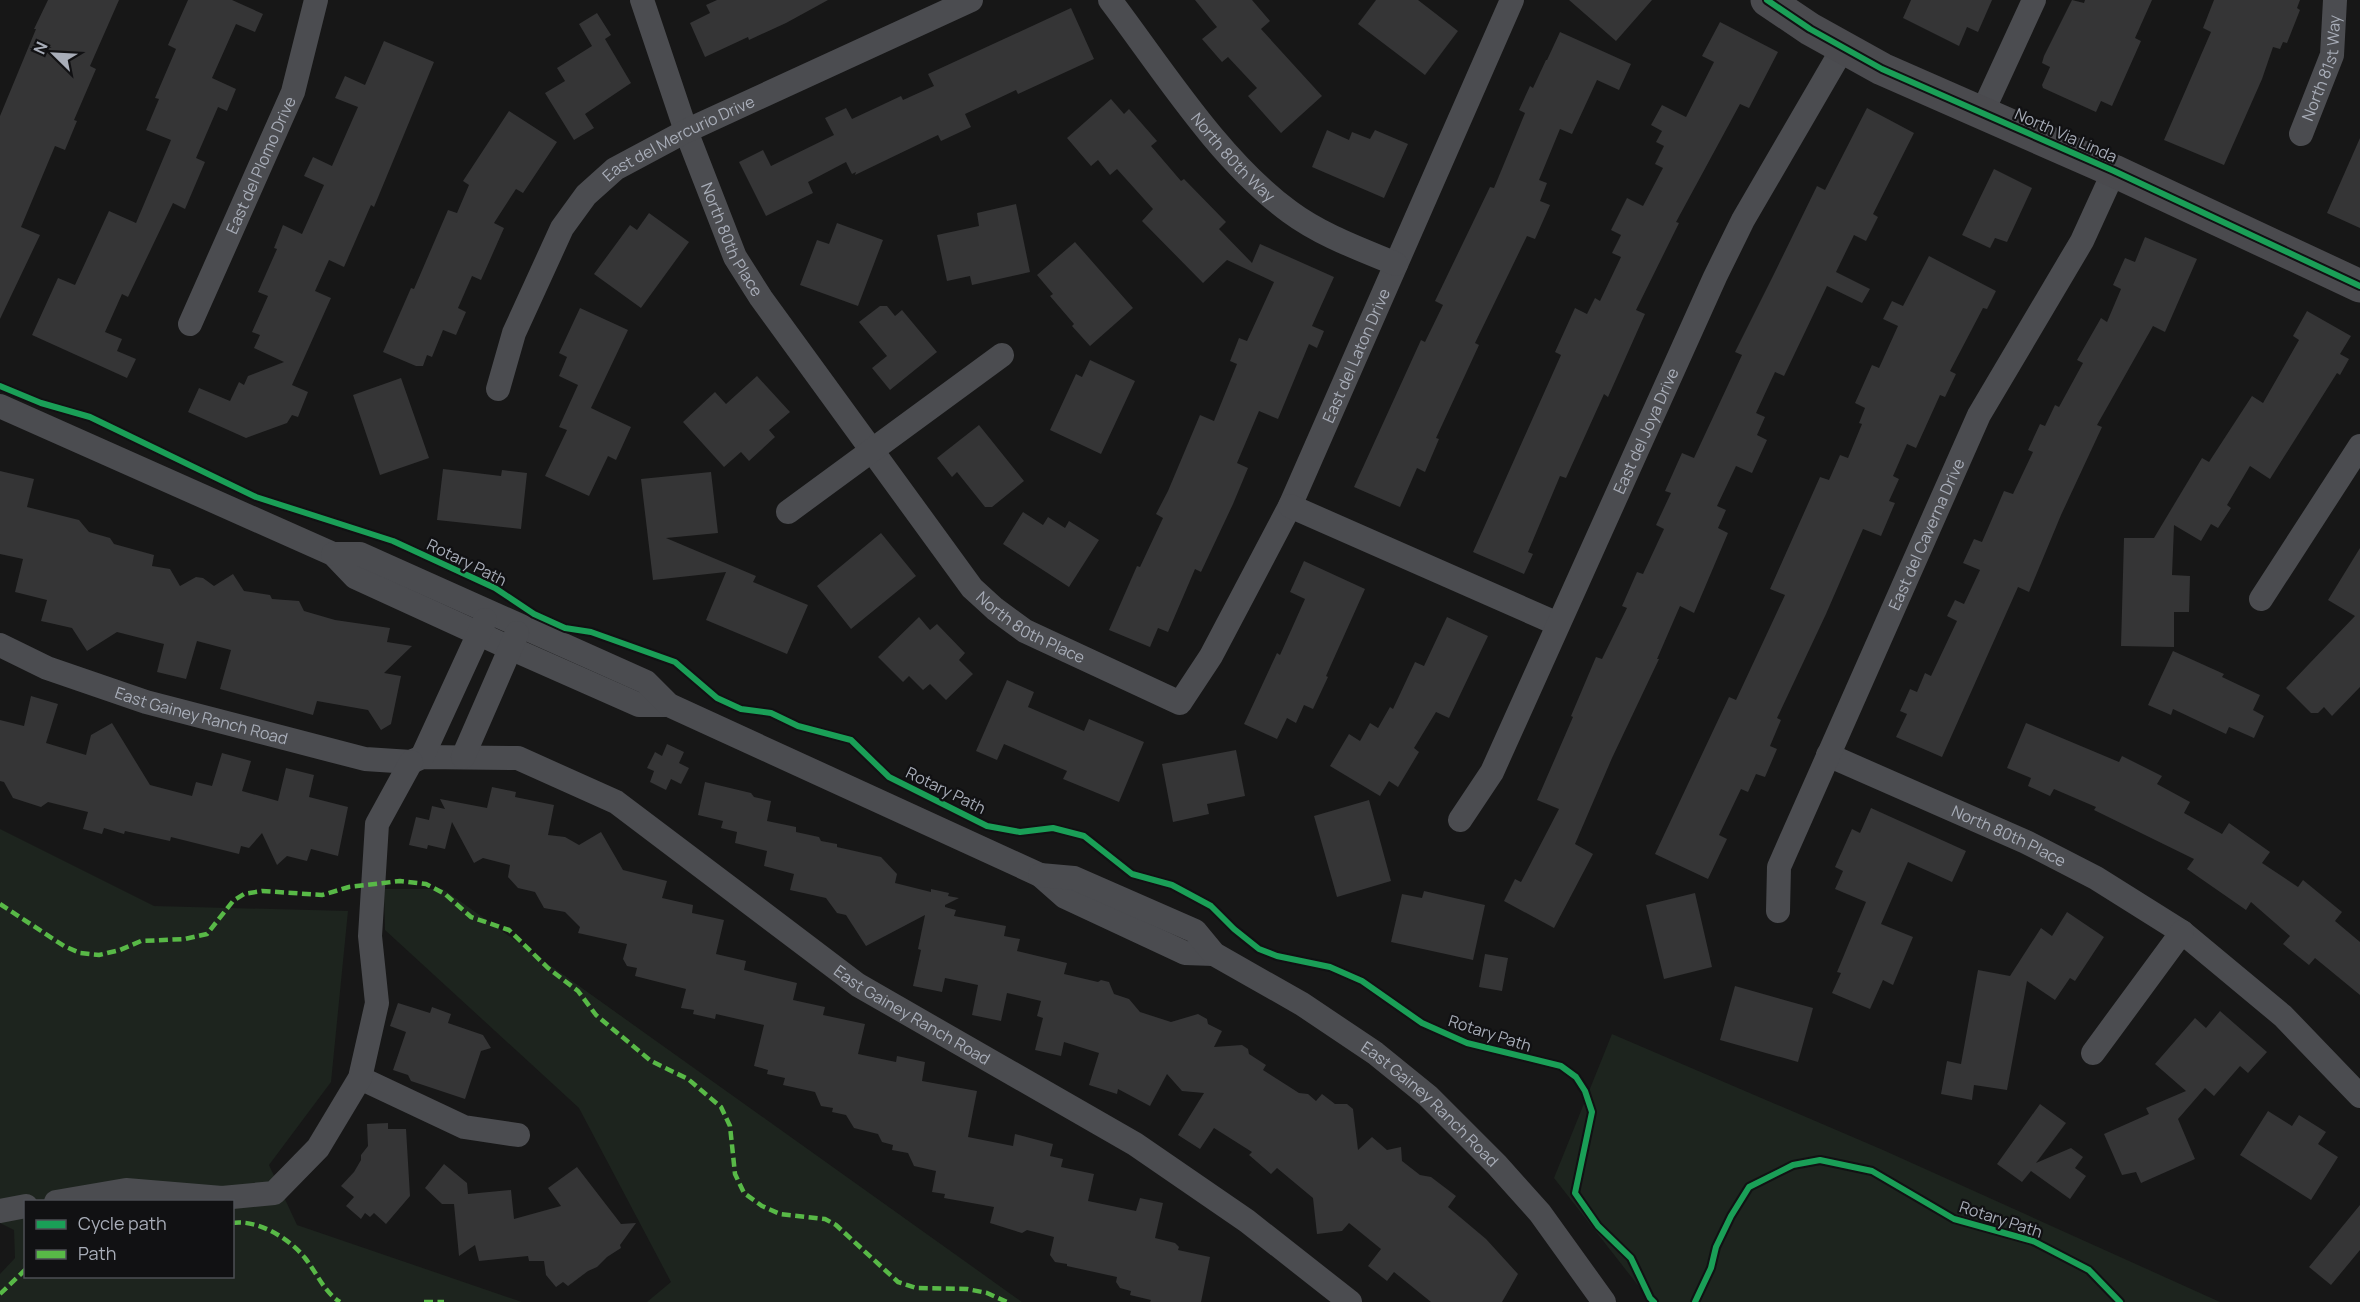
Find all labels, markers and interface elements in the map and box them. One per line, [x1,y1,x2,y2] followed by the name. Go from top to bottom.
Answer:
[2296,14,2345,124] street label: North 81st Way
[24,24,84,84] north arrow
[28,38,53,58] text: N
[598,90,758,186] street label: East del Mercurio Drive
[220,93,301,237] street label: East del Plomo Drive
[2011,103,2121,167] street label: North Via Linda
[1186,108,1280,207] street label: North 80th Way
[696,179,768,301] street label: North 80th Place
[1317,285,1395,426] street label: East del Laton Drive
[1608,364,1684,497] street label: East del Joya Drive
[1883,455,1970,614] street label: East del Caverna Drive
[423,533,511,591] street label: Rotary Path
[972,586,1089,668] street label: North 80th Place
[112,681,290,749] street label: East Gainey Ranch Road
[902,761,990,819] street label: Rotary Path
[1948,800,2070,872] street label: North 80th Place
[829,960,994,1070] street label: East Gainey Ranch Road
[1446,1009,1534,1057] street label: Rotary Path
[1357,1036,1503,1171] street label: East Gainey Ranch Road
[1957,1195,2045,1243] street label: Rotary Path
[24,1200,234,1278] legend
[78,1211,167,1235] text: Cycle path
[78,1241,116,1265] text: Path

